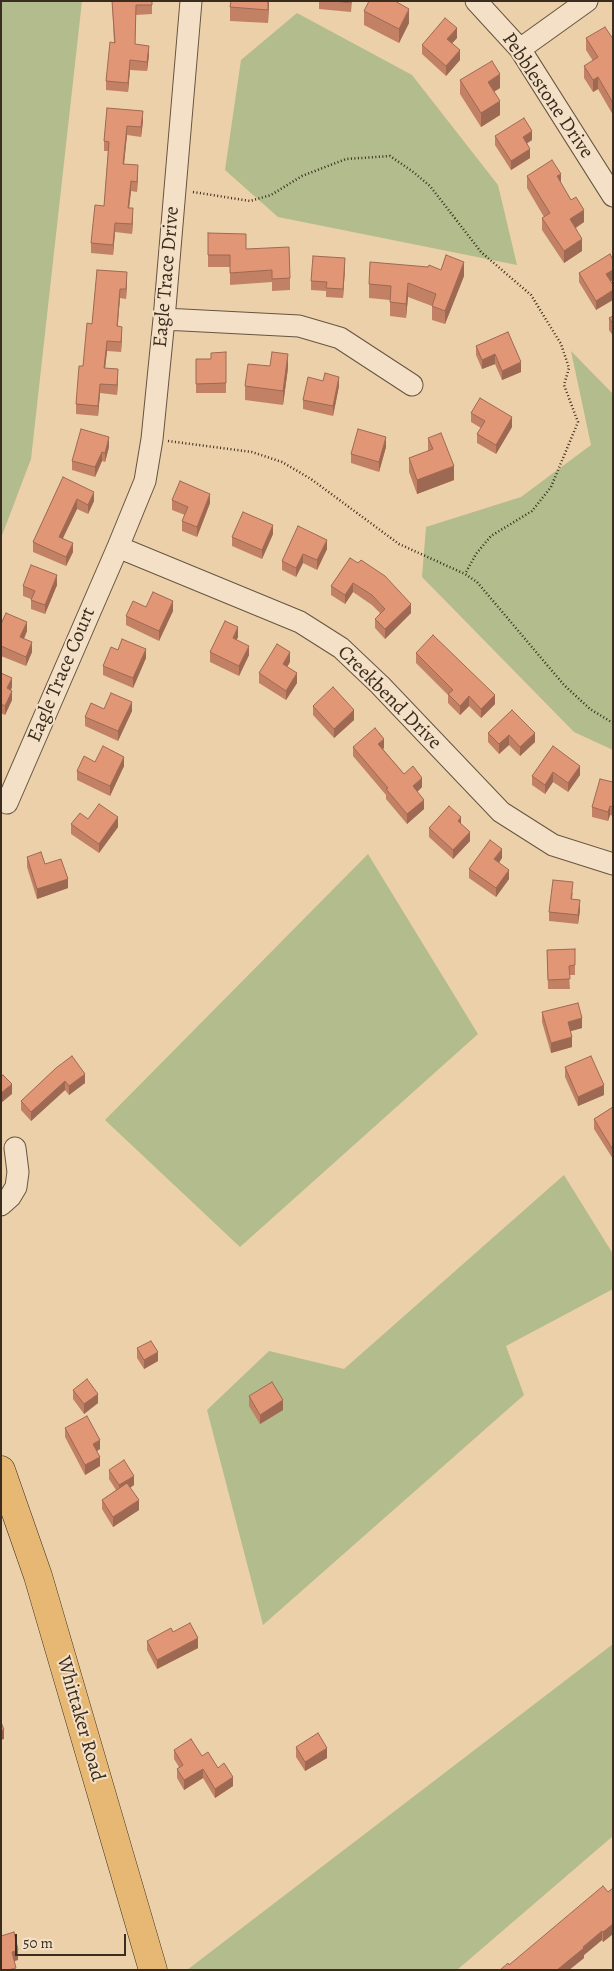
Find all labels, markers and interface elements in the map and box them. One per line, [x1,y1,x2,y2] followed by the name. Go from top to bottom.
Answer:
[496,29,598,163] street label: Pebblestone Drive
[149,205,185,349] street label: Eagle Trace Drive
[23,604,101,746] street label: Eagle Trace Court
[332,641,446,755] street label: Creekbend Drive
[51,1654,109,1784] street label: Whittaker Road
[18,1924,129,1956] scale bar
[23,1933,53,1953] text: 50 m

